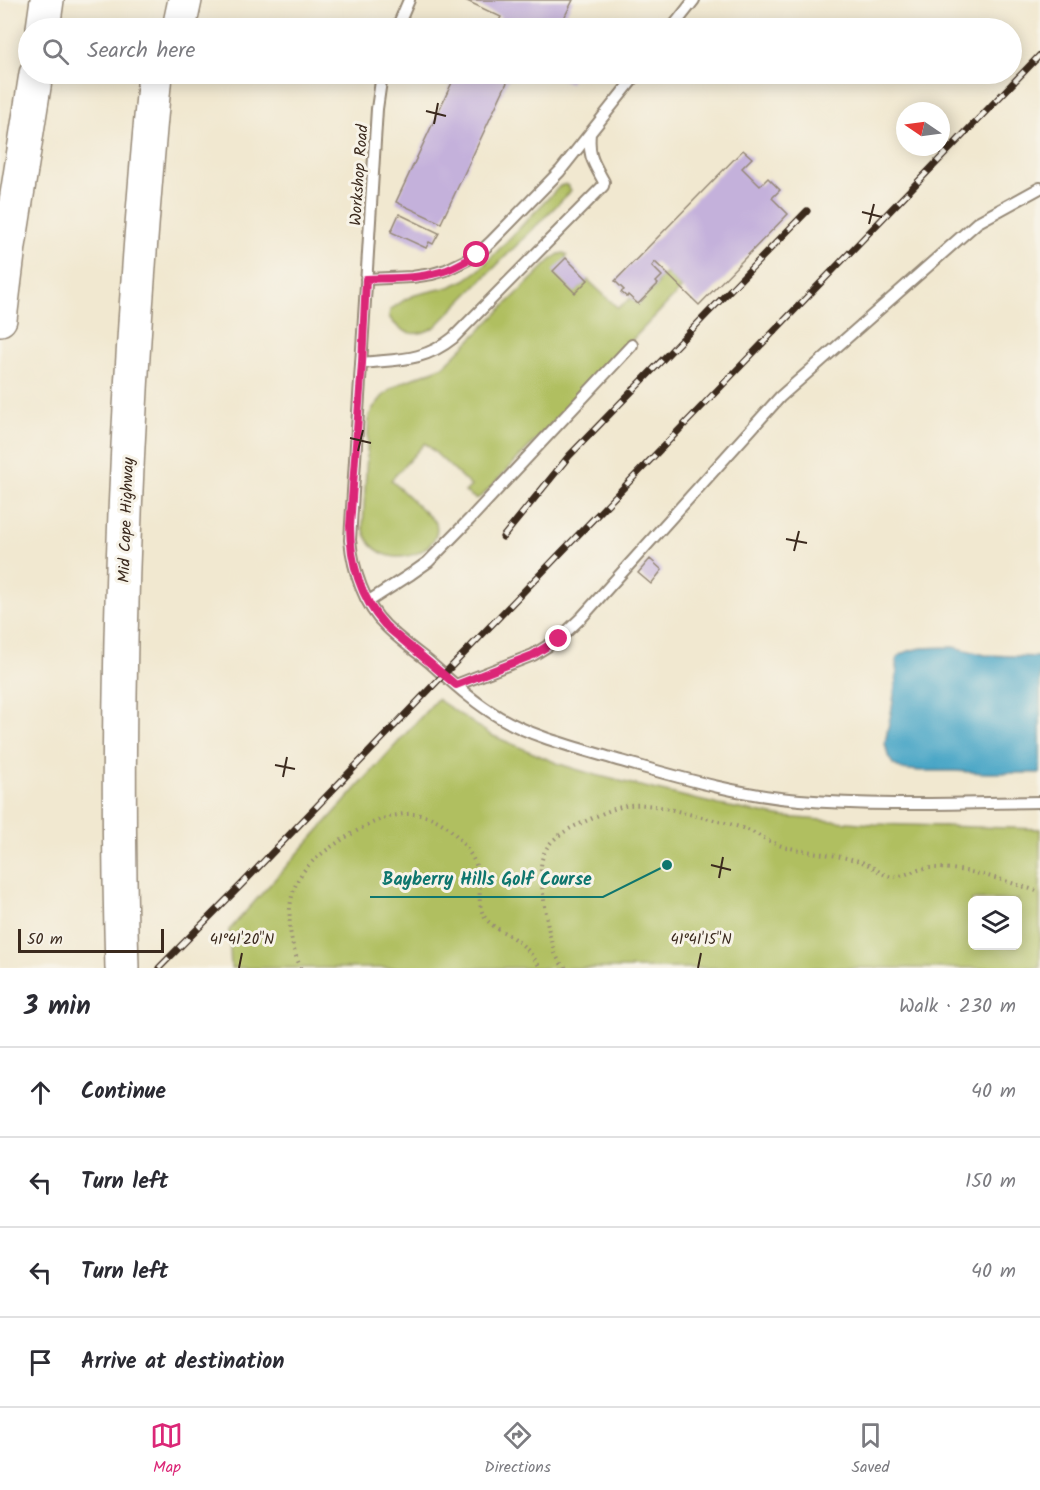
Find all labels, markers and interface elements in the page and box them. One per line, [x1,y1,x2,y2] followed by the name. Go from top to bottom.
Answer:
[18,18,1022,84] search box
[87,34,195,69] text: Search here
[39,35,72,68] icon: search
[896,102,950,156] north arrow
[343,123,376,227] street label: Workshop Road
[463,241,489,267] route start
[112,456,141,583] street label: Mid Cape Highway
[545,625,571,651] route end
[370,861,603,897] callout: Bayberry Hills Golf Course
[382,866,592,895] text: Bayberry Hills Golf Course
[968,896,1022,950] map controls
[968,896,1022,950] button: layers
[18,926,164,954] scale bar
[27,927,63,952] text: 50 m
[210,928,274,952] text: 41°41'20"N
[670,928,732,952] text: 41°41'15"N
[24,986,91,1028] text: 3 min
[899,991,1016,1023] text: Walk · 230 m
[81,1075,166,1110] text: Continue
[24,1076,57,1109] icon: ahead
[971,1076,1016,1108] text: 40 m
[81,1165,168,1200] text: Turn left
[24,1166,57,1199] icon: left
[965,1166,1016,1198] text: 150 m
[81,1255,168,1290] text: Turn left
[24,1256,57,1289] icon: left
[971,1256,1016,1288] text: 40 m
[81,1345,284,1380] text: Arrive at destination
[24,1346,57,1379] icon: arrive
[150,1419,183,1480] tab: Map
[484,1419,551,1480] tab: Directions
[852,1419,890,1480] tab: Saved

